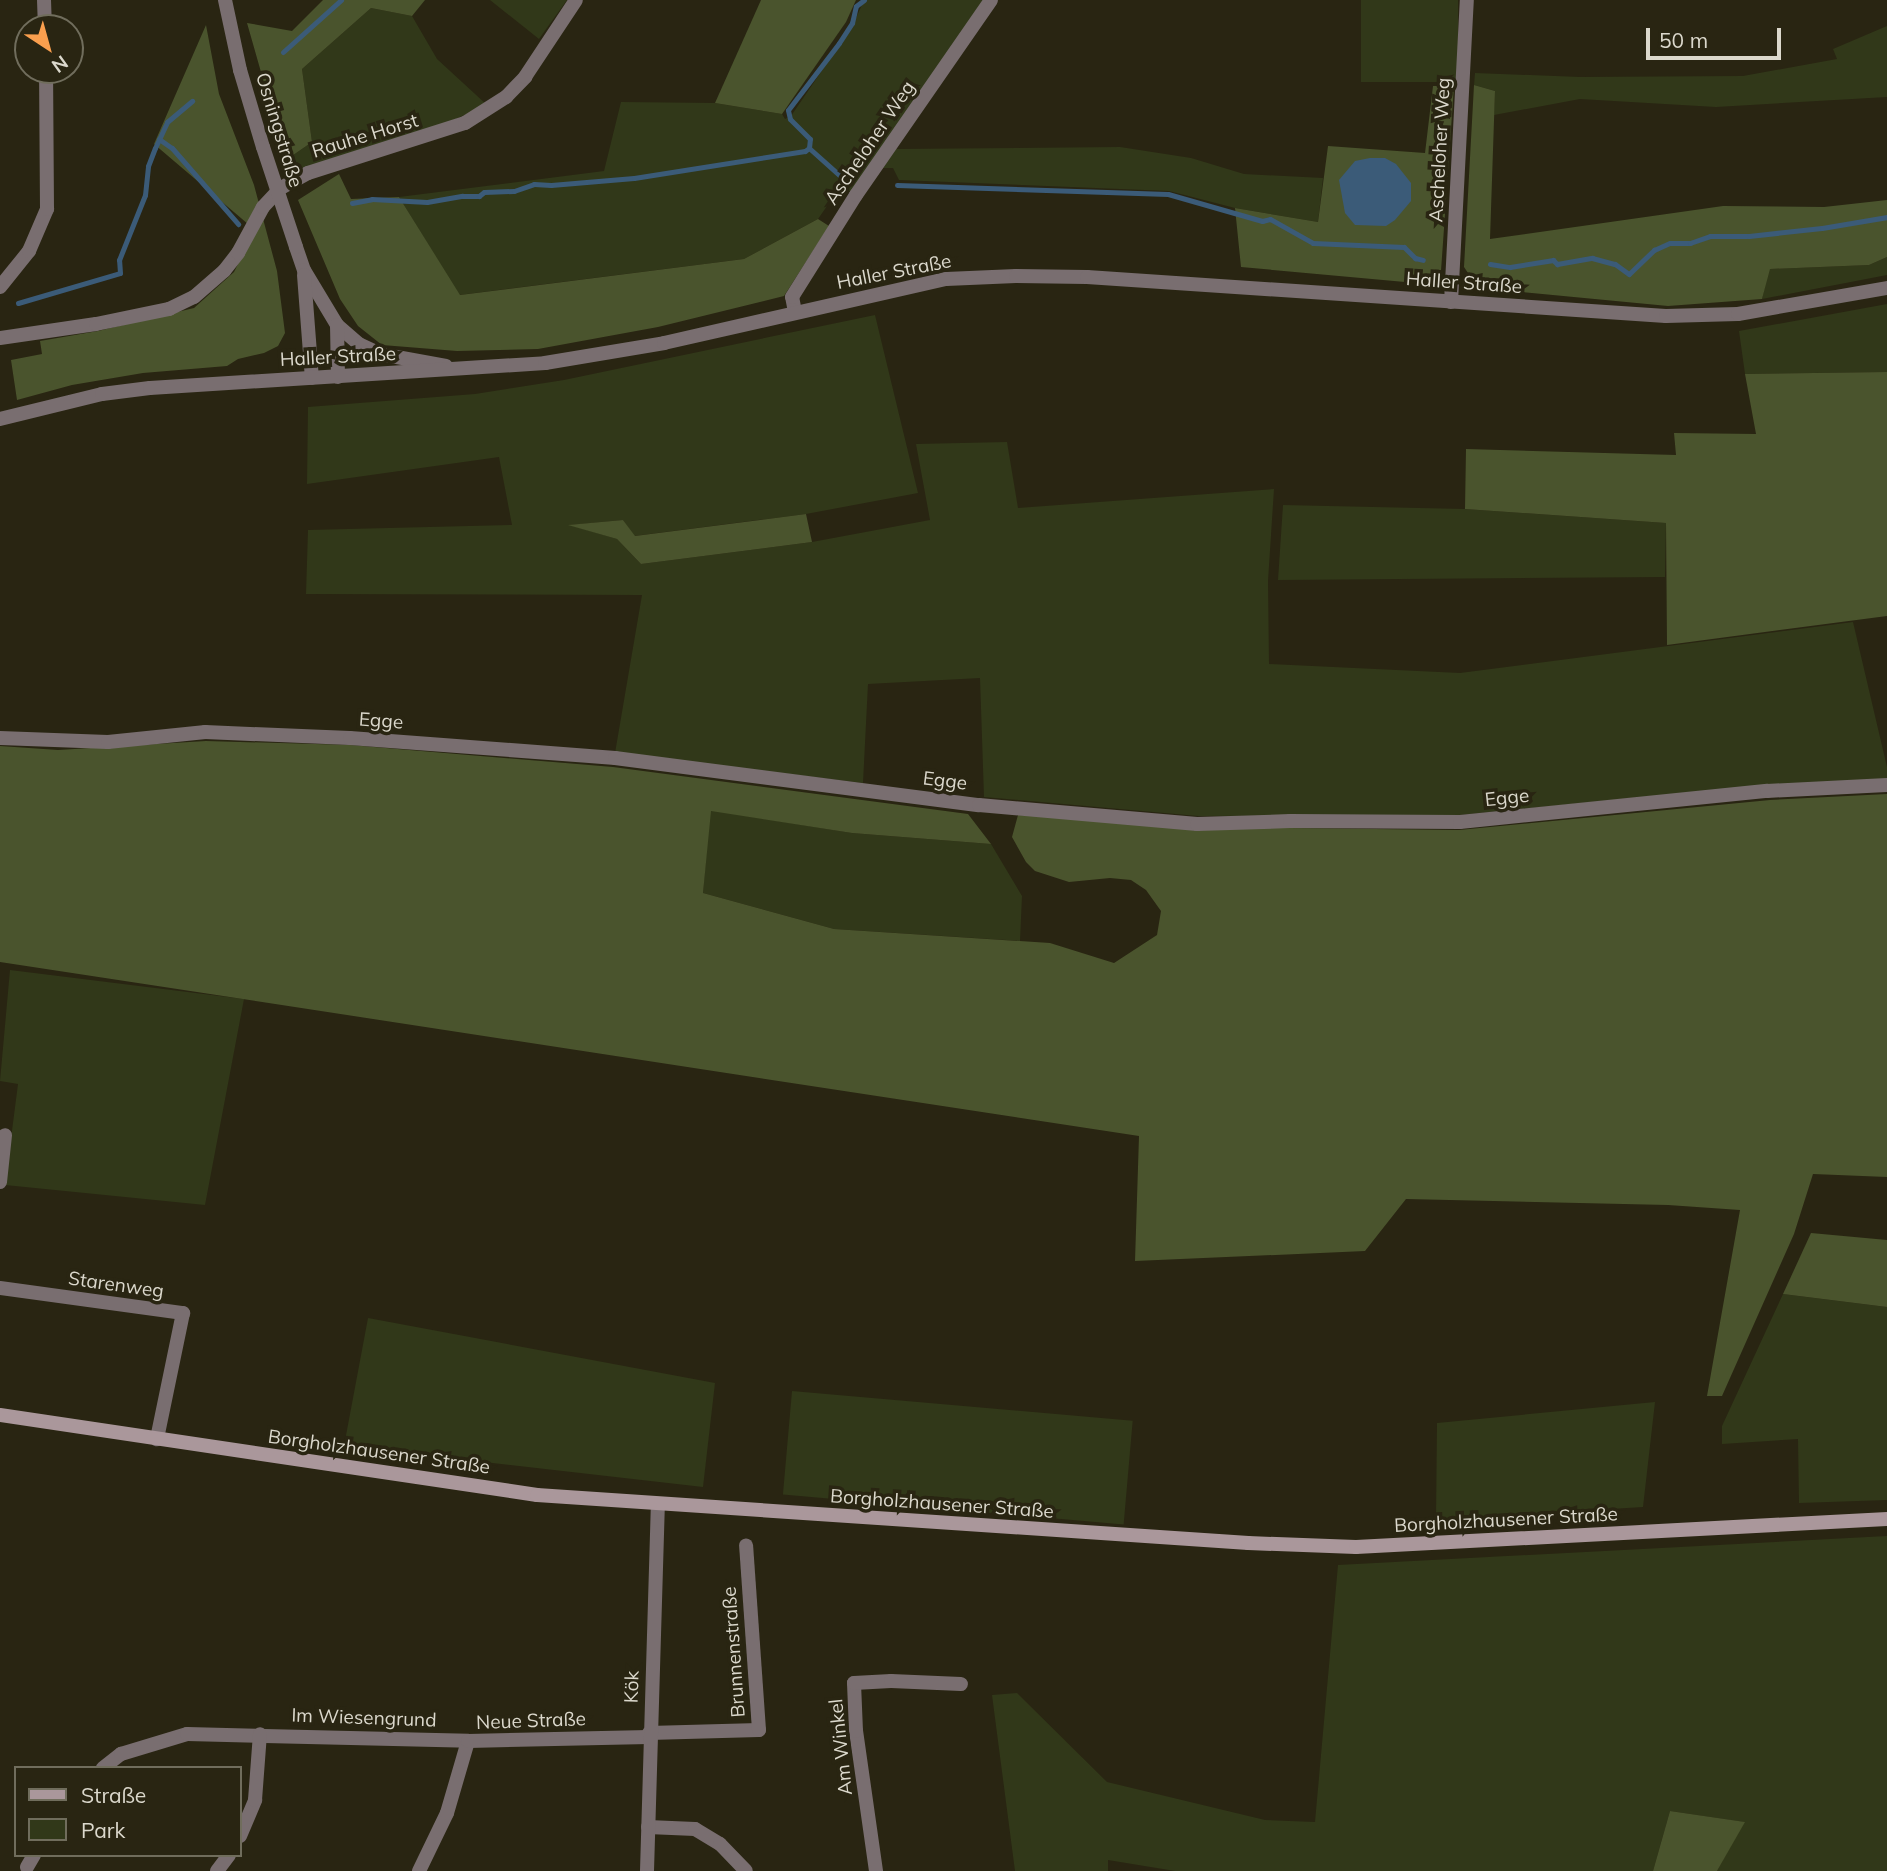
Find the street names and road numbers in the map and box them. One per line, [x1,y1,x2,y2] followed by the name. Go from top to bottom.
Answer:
[251,70,307,190] street label: Osningstraße
[820,77,920,209] street label: Ascheloher Weg
[1425,77,1455,223] street label: Ascheloher Weg
[309,109,421,163] street label: Rauhe Horst
[835,250,953,294] street label: Haller Straße
[1405,268,1523,298] street label: Haller Straße
[279,343,397,371] street label: Haller Straße
[358,708,404,734] street label: Egge
[922,767,968,795] street label: Egge
[1484,784,1530,812] street label: Egge
[67,1267,165,1303] street label: Starenweg
[267,1425,491,1479] street label: Borgholzhausener Straße
[829,1485,1055,1523] street label: Borgholzhausener Straße
[1394,1503,1618,1537] street label: Borgholzhausener Straße
[718,1586,750,1718] street label: Brunnenstraße
[620,1670,644,1704] street label: Kök
[825,1698,857,1796] street label: Am Winkel
[291,1704,437,1732] street label: Im Wiesengrund
[476,1708,586,1734] street label: Neue Straße

